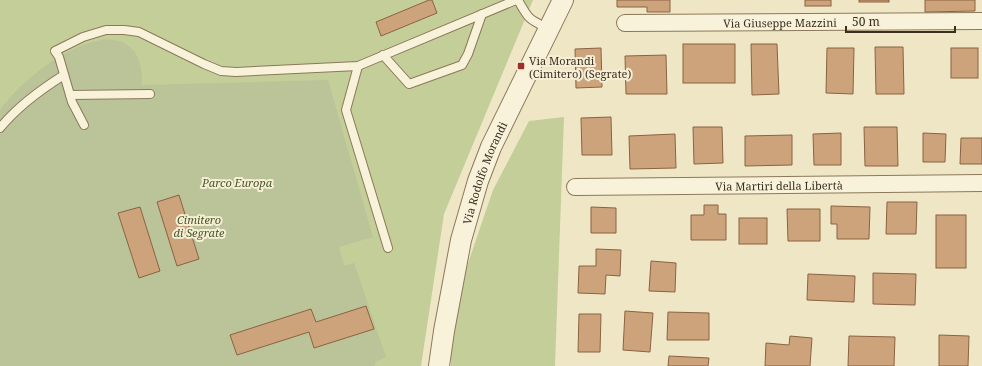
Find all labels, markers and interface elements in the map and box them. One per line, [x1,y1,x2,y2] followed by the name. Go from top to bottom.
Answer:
[846,8,955,34] scale bar
[852,13,880,30] text: 50 m
[723,14,837,30] street label: Via Giuseppe Mazzini
[529,53,631,81] place label: Via Morandi (Cimitero) (Segrate)
[516,61,526,71] marker: Via Morandi (Cimitero) (Segrate)
[458,118,510,226] street label: Via Rodolfo Morandi
[201,175,273,190] park label: Parco Europa
[715,177,843,193] street label: Via Martiri della Libertà
[174,212,225,240] park label: Cimitero di Segrate

